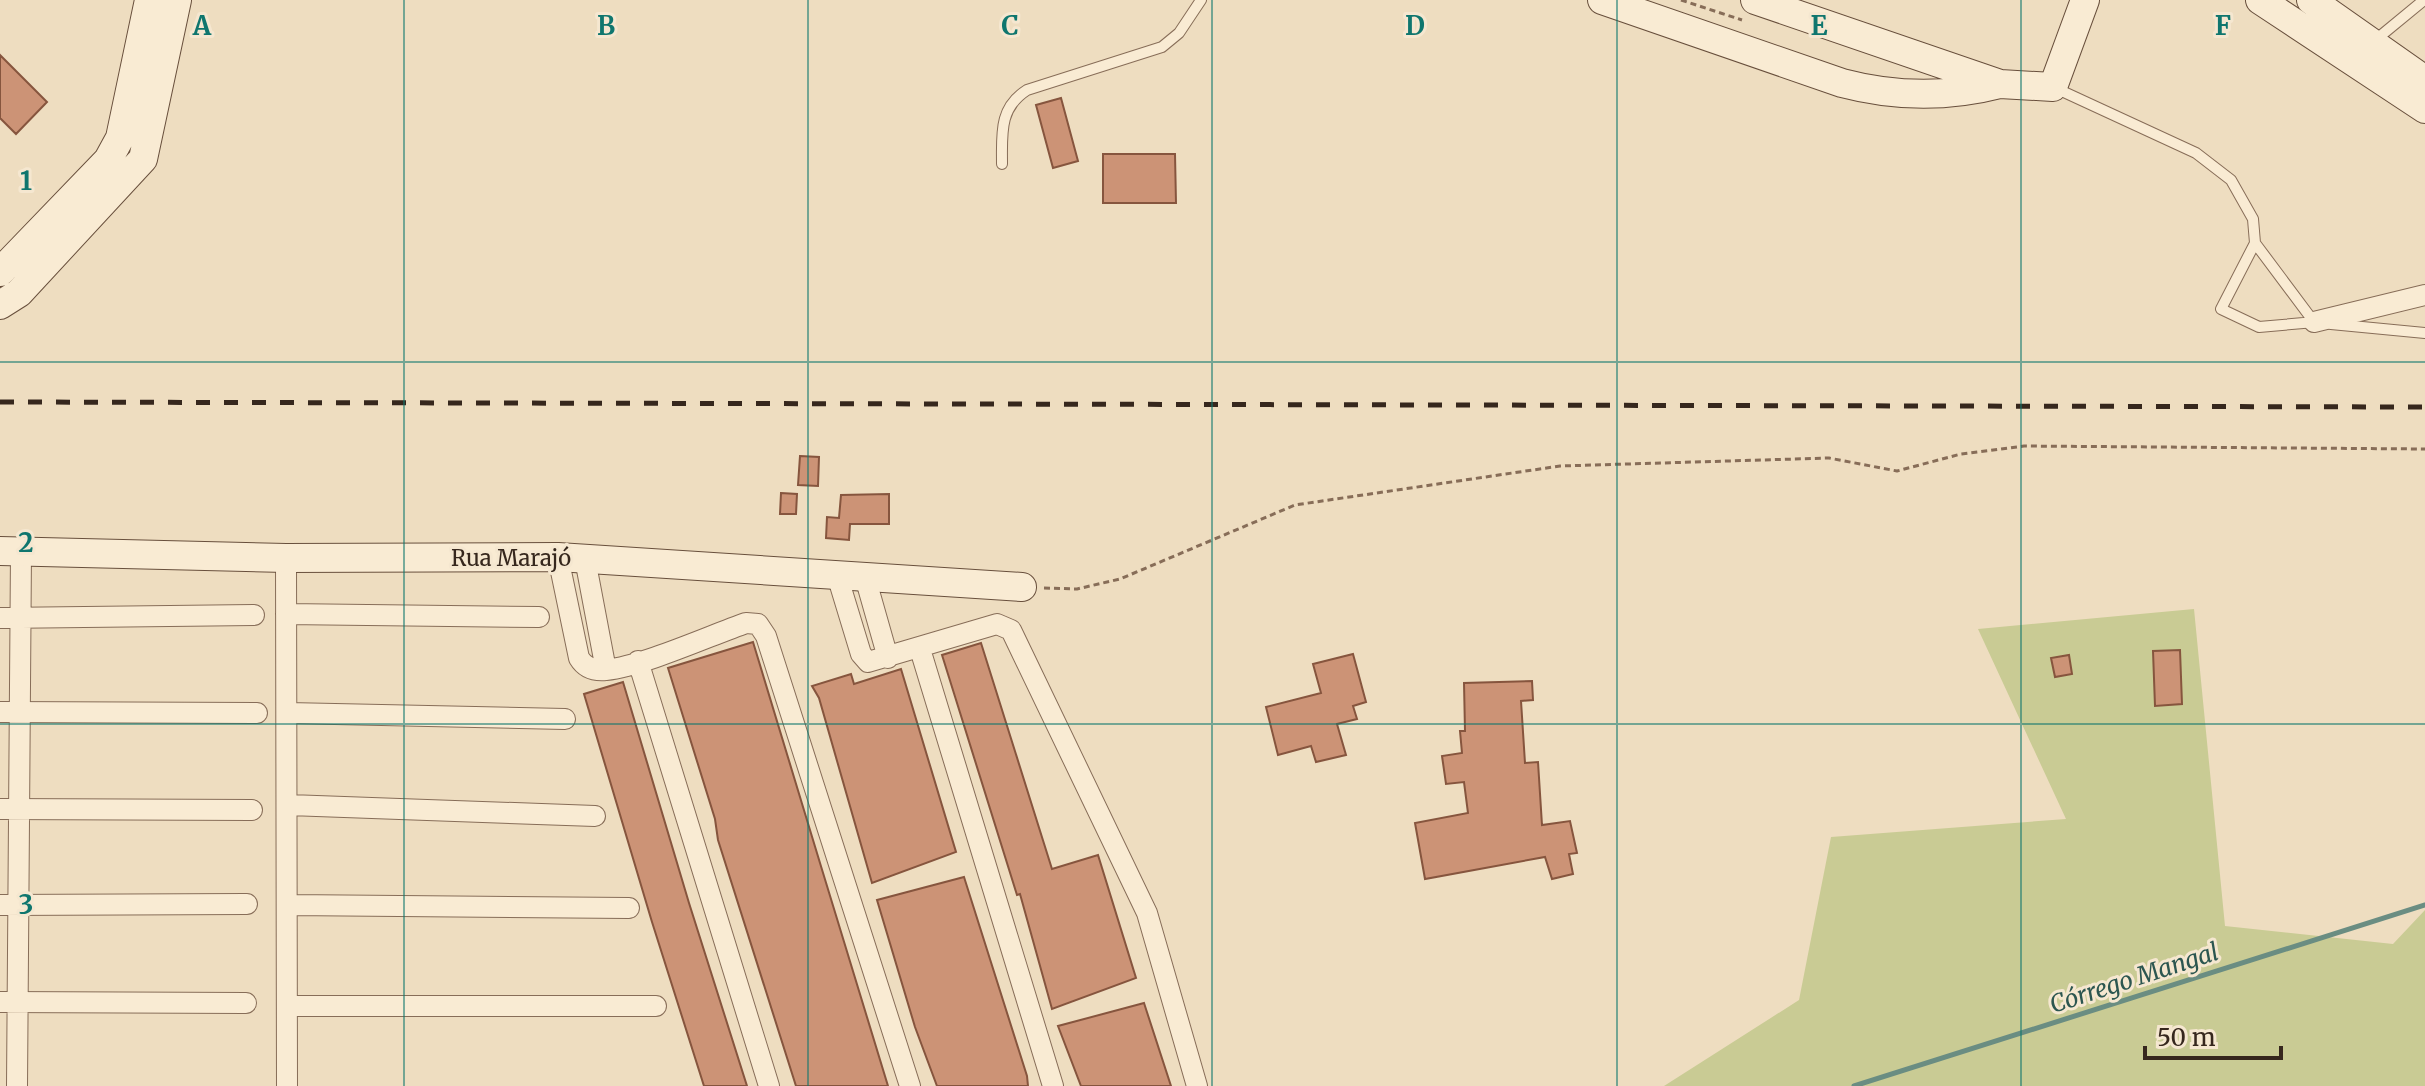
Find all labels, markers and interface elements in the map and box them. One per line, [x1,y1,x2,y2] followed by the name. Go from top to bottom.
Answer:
[192,9,212,42] text: A
[597,9,615,42] text: B
[1001,9,1019,42] text: C
[1405,9,1425,42] text: D
[1811,9,1828,42] text: E
[2215,9,2231,42] text: F
[20,164,32,197] text: 1
[18,526,34,559] text: 2
[451,544,571,572] street label: Rua Marajó
[19,888,33,921] text: 3
[2046,936,2222,1020] water label: Córrego Mangal
[2145,1010,2281,1060] scale bar
[2157,1022,2216,1053] text: 50 m

